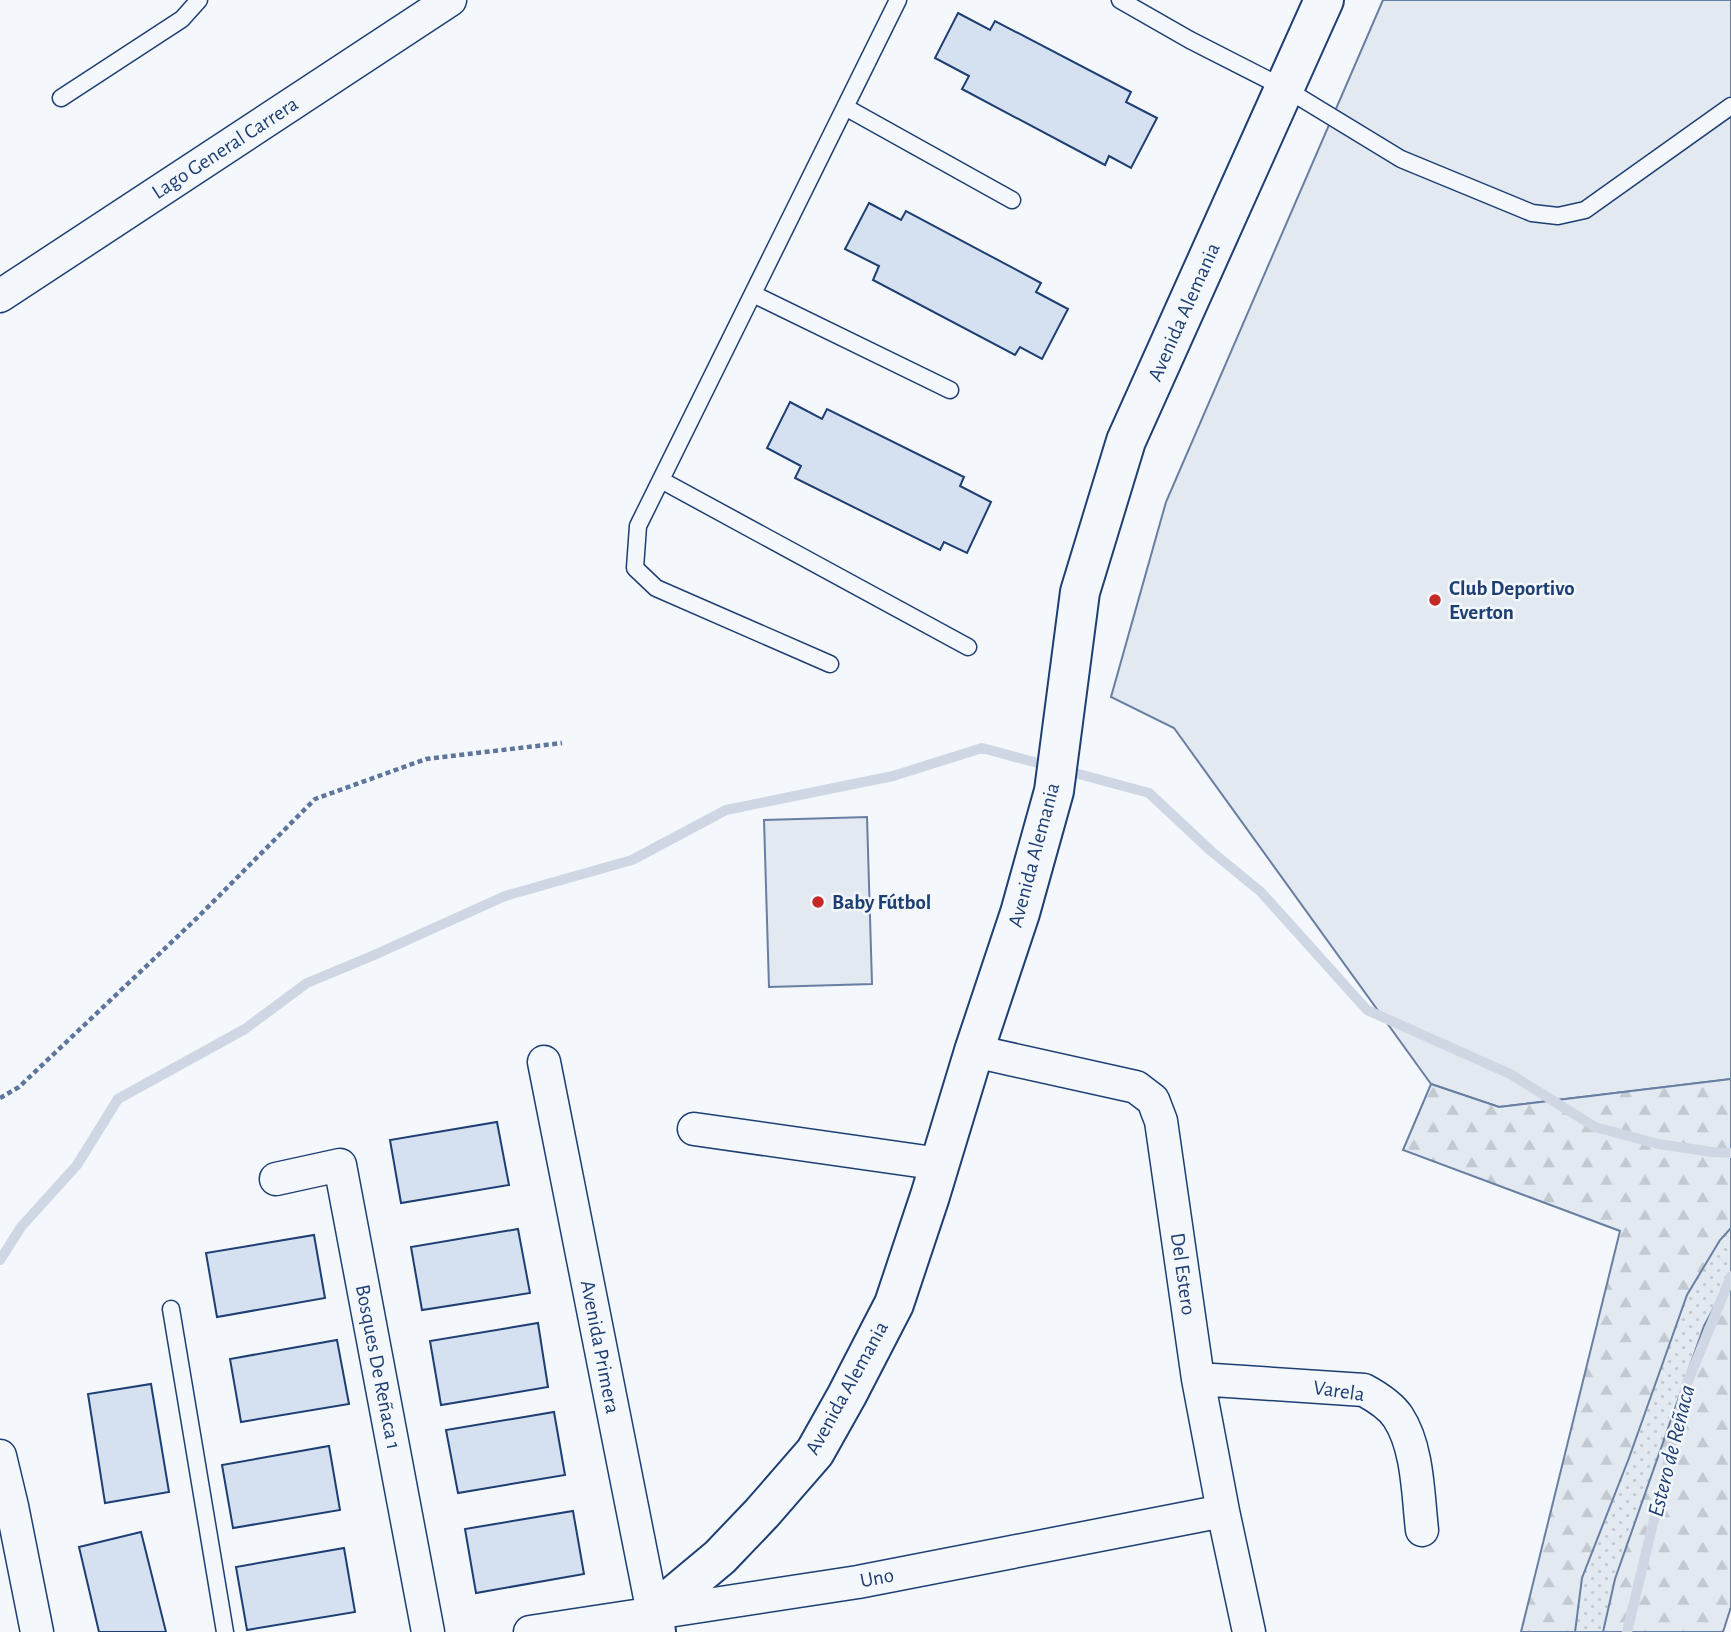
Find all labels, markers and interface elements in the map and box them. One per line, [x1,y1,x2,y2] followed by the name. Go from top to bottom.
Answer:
[148,93,302,203] street label: Lago General Carrera
[1144,239,1224,384] street label: Avenida Alemania
[1449,578,1575,623] place label: Club Deportivo Everton
[1427,592,1443,608] marker: Club Deportivo Everton
[1005,780,1063,930] street label: Avenida Alemania
[832,892,931,913] place label: Baby Fútbol
[810,894,826,910] marker: Baby Fútbol
[1167,1231,1199,1317] street label: Del Estero
[577,1279,623,1416] street label: Avenida Primera
[352,1283,404,1451] street label: Bosques De Reñaca 1
[802,1318,892,1458] street label: Avenida Alemania
[1312,1377,1366,1405] street label: Varela
[1644,1383,1700,1519] water label: Estero de Reñaca
[858,1564,896,1592] street label: Uno

